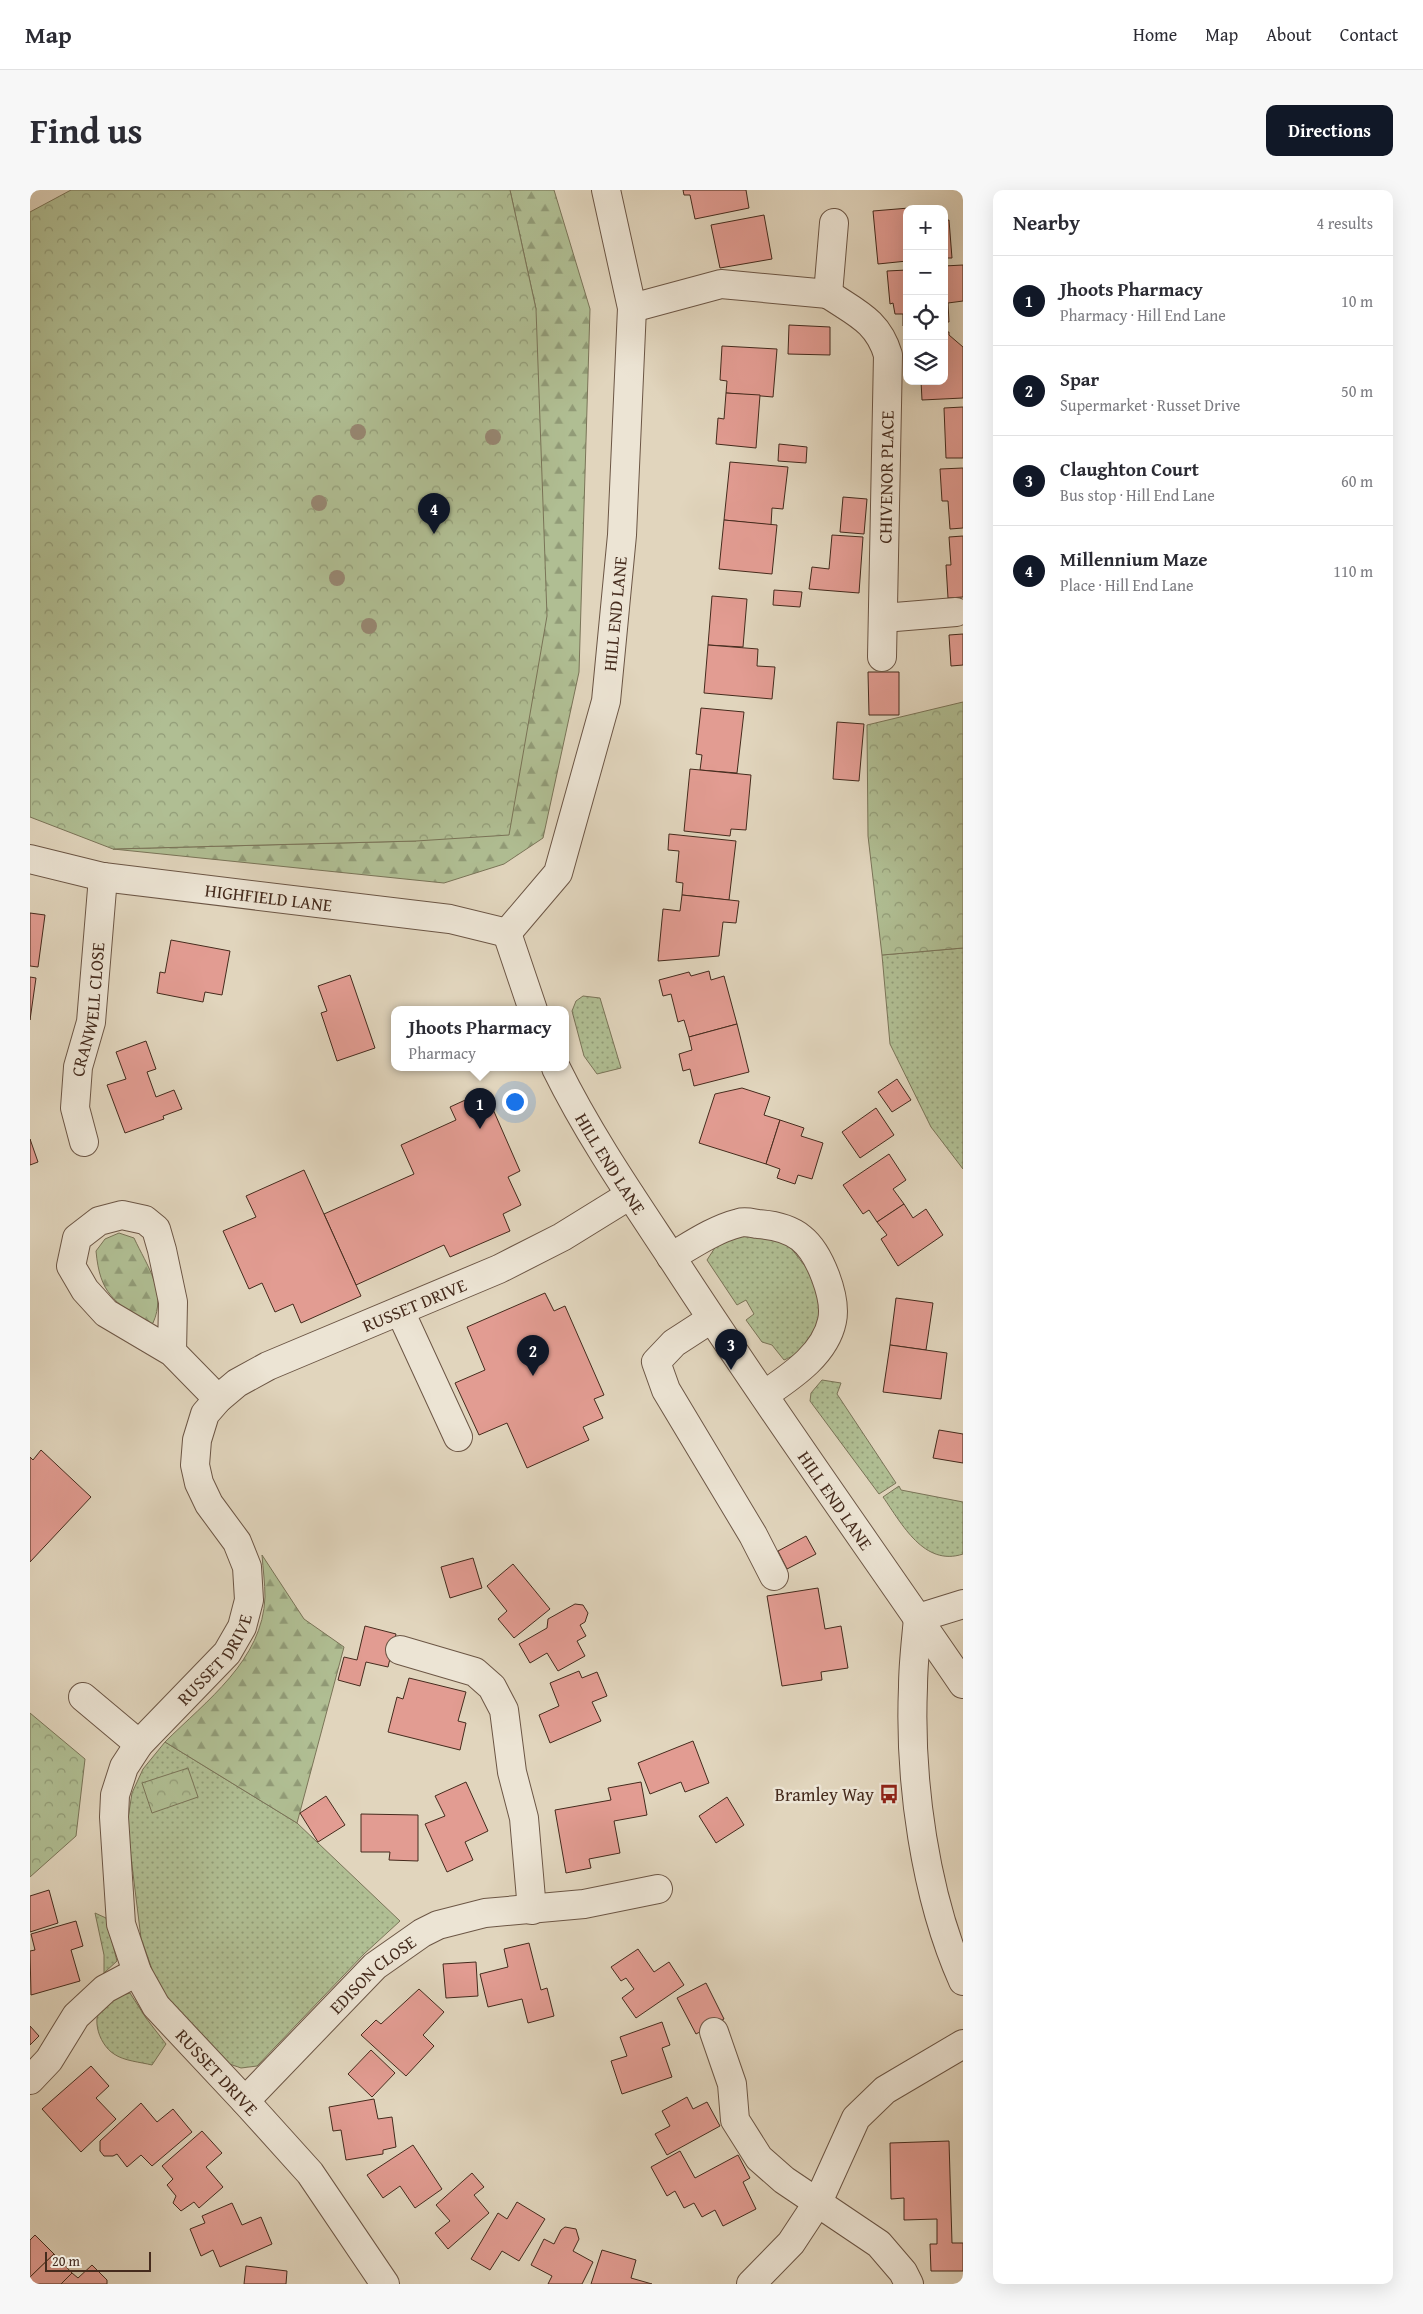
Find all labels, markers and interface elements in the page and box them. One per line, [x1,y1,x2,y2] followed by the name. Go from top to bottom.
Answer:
[25,17,72,52] text: Map
[1133,21,1177,48] text: Home
[1205,21,1238,48] text: Map
[1266,21,1312,48] text: About
[1340,21,1398,48] text: Contact
[30,105,143,156] text: Find us
[1266,105,1393,156] button: Directions
[903,205,948,385] map controls
[903,205,948,250] button: +
[1013,207,1080,238] text: Nearby
[1316,211,1373,235] text: 4 results
[903,250,948,295] button: −
[1060,275,1203,303] text: Jhoots Pharmacy
[1025,289,1033,313] text: 1
[1341,289,1373,313] text: 10 m
[903,295,948,340] button: locate
[1060,303,1226,327] text: Pharmacy · Hill End Lane
[903,340,948,385] button: layers
[1060,365,1099,393] text: Spar
[1025,379,1033,403] text: 2
[1341,379,1373,403] text: 50 m
[1060,393,1240,417] text: Supermarket · Russet Drive
[871,410,901,544] street label: CHIVENOR PLACE
[1060,455,1199,483] text: Claughton Court
[1025,469,1033,493] text: 3
[1341,469,1373,493] text: 60 m
[1060,483,1215,507] text: Bus stop · Hill End Lane
[418,493,450,534] pin: 4
[1060,545,1208,573] text: Millennium Maze
[595,555,633,672] street label: HILL END LANE
[1025,559,1033,583] text: 4
[1333,559,1373,583] text: 110 m
[1060,573,1194,597] text: Place · Hill End Lane
[204,876,334,918] street label: HIGHFIELD LANE
[64,941,111,1077] street label: CRANWELL CLOSE
[391,1006,569,1071] popup
[409,1013,551,1041] text: Jhoots Pharmacy
[409,1041,476,1065] text: Pharmacy
[464,1088,496,1129] pin: 1
[502,1089,528,1115] your location
[569,1107,653,1220] street label: HILL END LANE
[358,1271,470,1339] street label: RUSSET DRIVE
[715,1329,747,1370] pin: 3
[517,1335,549,1376] pin: 2
[792,1445,880,1555] street label: HILL END LANE
[170,1611,258,1711] street label: RUSSET DRIVE
[775,1781,874,1808] place label: Bramley Way
[878,1783,900,1805] bus stop icon: Bramley Way
[323,1928,421,2020] street label: EDISON CLOSE
[169,2022,265,2122] street label: RUSSET DRIVE
[45,2249,151,2272] scale bar
[52,2251,80,2271] text: 20 m

